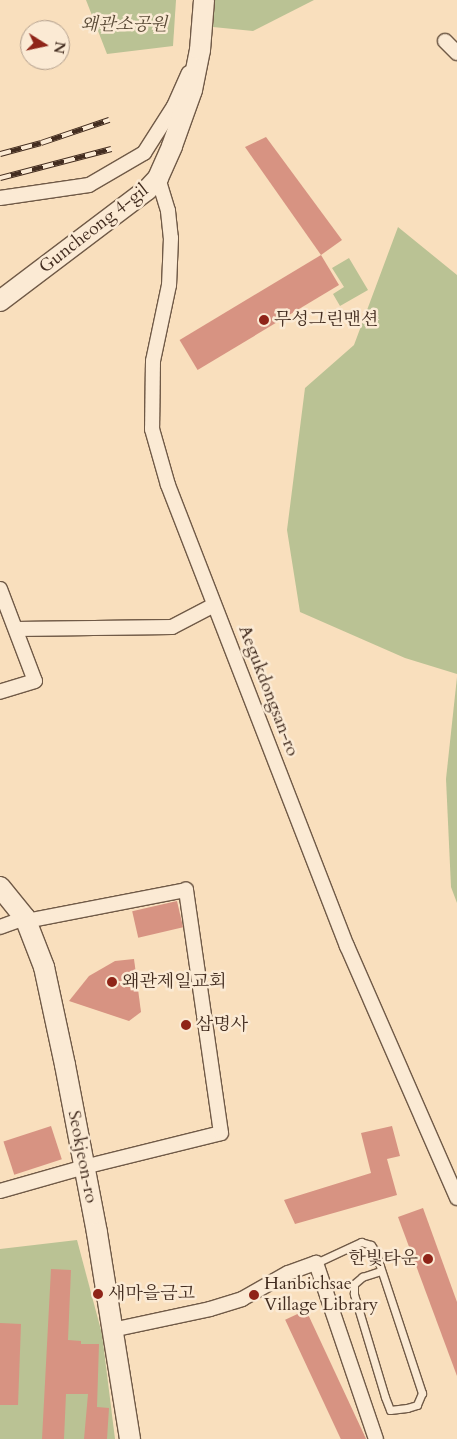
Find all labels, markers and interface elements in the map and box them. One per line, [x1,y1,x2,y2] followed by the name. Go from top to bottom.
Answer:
[81,14,167,36] park label: 왜관소공원
[20,20,70,70] north arrow
[49,40,70,55] text: N
[35,180,153,278] street label: Guncheong 4-gil
[274,309,378,331] place label: 무성그린맨션
[258,314,270,326] marker: 무성그린맨션
[233,622,303,760] street label: Aegukdongsan-ro
[122,971,226,993] place label: 왜관제일교회
[106,976,118,988] marker: 왜관제일교회
[196,1014,248,1036] place label: 삼명사
[180,1019,192,1031] marker: 삼명사
[62,1109,102,1205] street label: Seokjeon-ro
[348,1248,418,1270] place label: 한빛타운
[422,1253,434,1265] marker: 한빛타운
[264,1274,378,1316] place label: Hanbichsae Village Library
[108,1283,195,1305] place label: 새마을금고
[92,1288,104,1300] marker: 새마을금고
[248,1289,260,1301] marker: Hanbichsae Village Library

